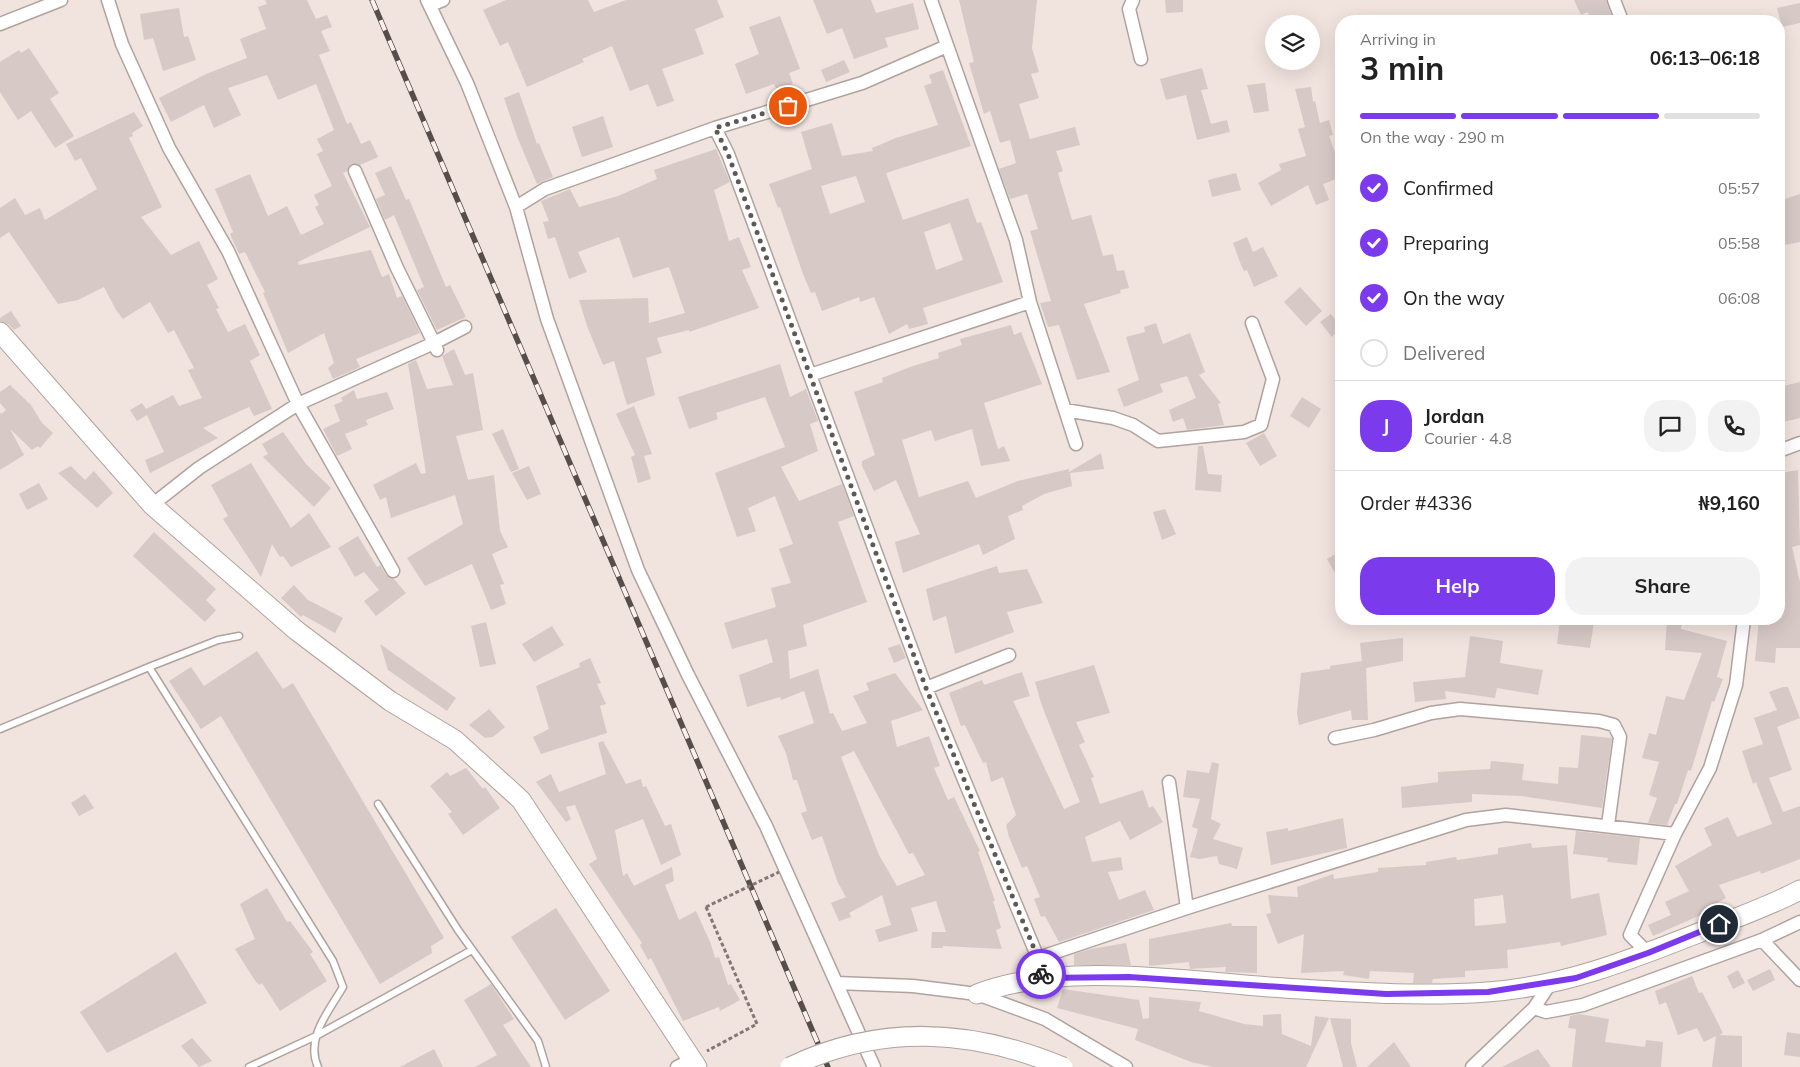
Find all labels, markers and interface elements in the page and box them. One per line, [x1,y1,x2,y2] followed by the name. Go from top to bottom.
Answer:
[1265,15,1320,70] map controls
[1265,15,1320,70] button: layers
[1360,29,1436,49] text: Arriving in
[1650,46,1760,70] text: 06:13–06:18
[1360,48,1444,88] text: 3 min
[767,85,809,127] pin
[774,92,802,120] icon: bag
[1360,127,1505,147] text: On the way · 290 m
[1360,174,1388,202] icon: check
[1403,176,1494,200] text: Confirmed
[1718,178,1760,198] text: 05:57
[1360,229,1388,257] icon: check
[1403,231,1489,255] text: Preparing
[1718,233,1760,253] text: 05:58
[1360,284,1388,312] icon: check
[1403,286,1505,310] text: On the way
[1718,288,1760,308] text: 06:08
[1403,341,1485,365] text: Delivered
[1644,400,1696,452] button: chat
[1708,400,1760,452] button: phone
[1424,404,1484,428] text: Jordan
[1383,414,1389,438] text: J
[1424,428,1512,448] text: Courier · 4.8
[1360,491,1472,515] text: Order #4336
[1698,491,1760,515] text: ₦9,160
[1360,557,1555,615] button: Help
[1565,557,1760,615] button: Share
[1698,903,1740,945] pin
[1705,910,1733,938] icon: home
[1016,949,1066,999] courier
[1027,960,1055,988] icon: bike

